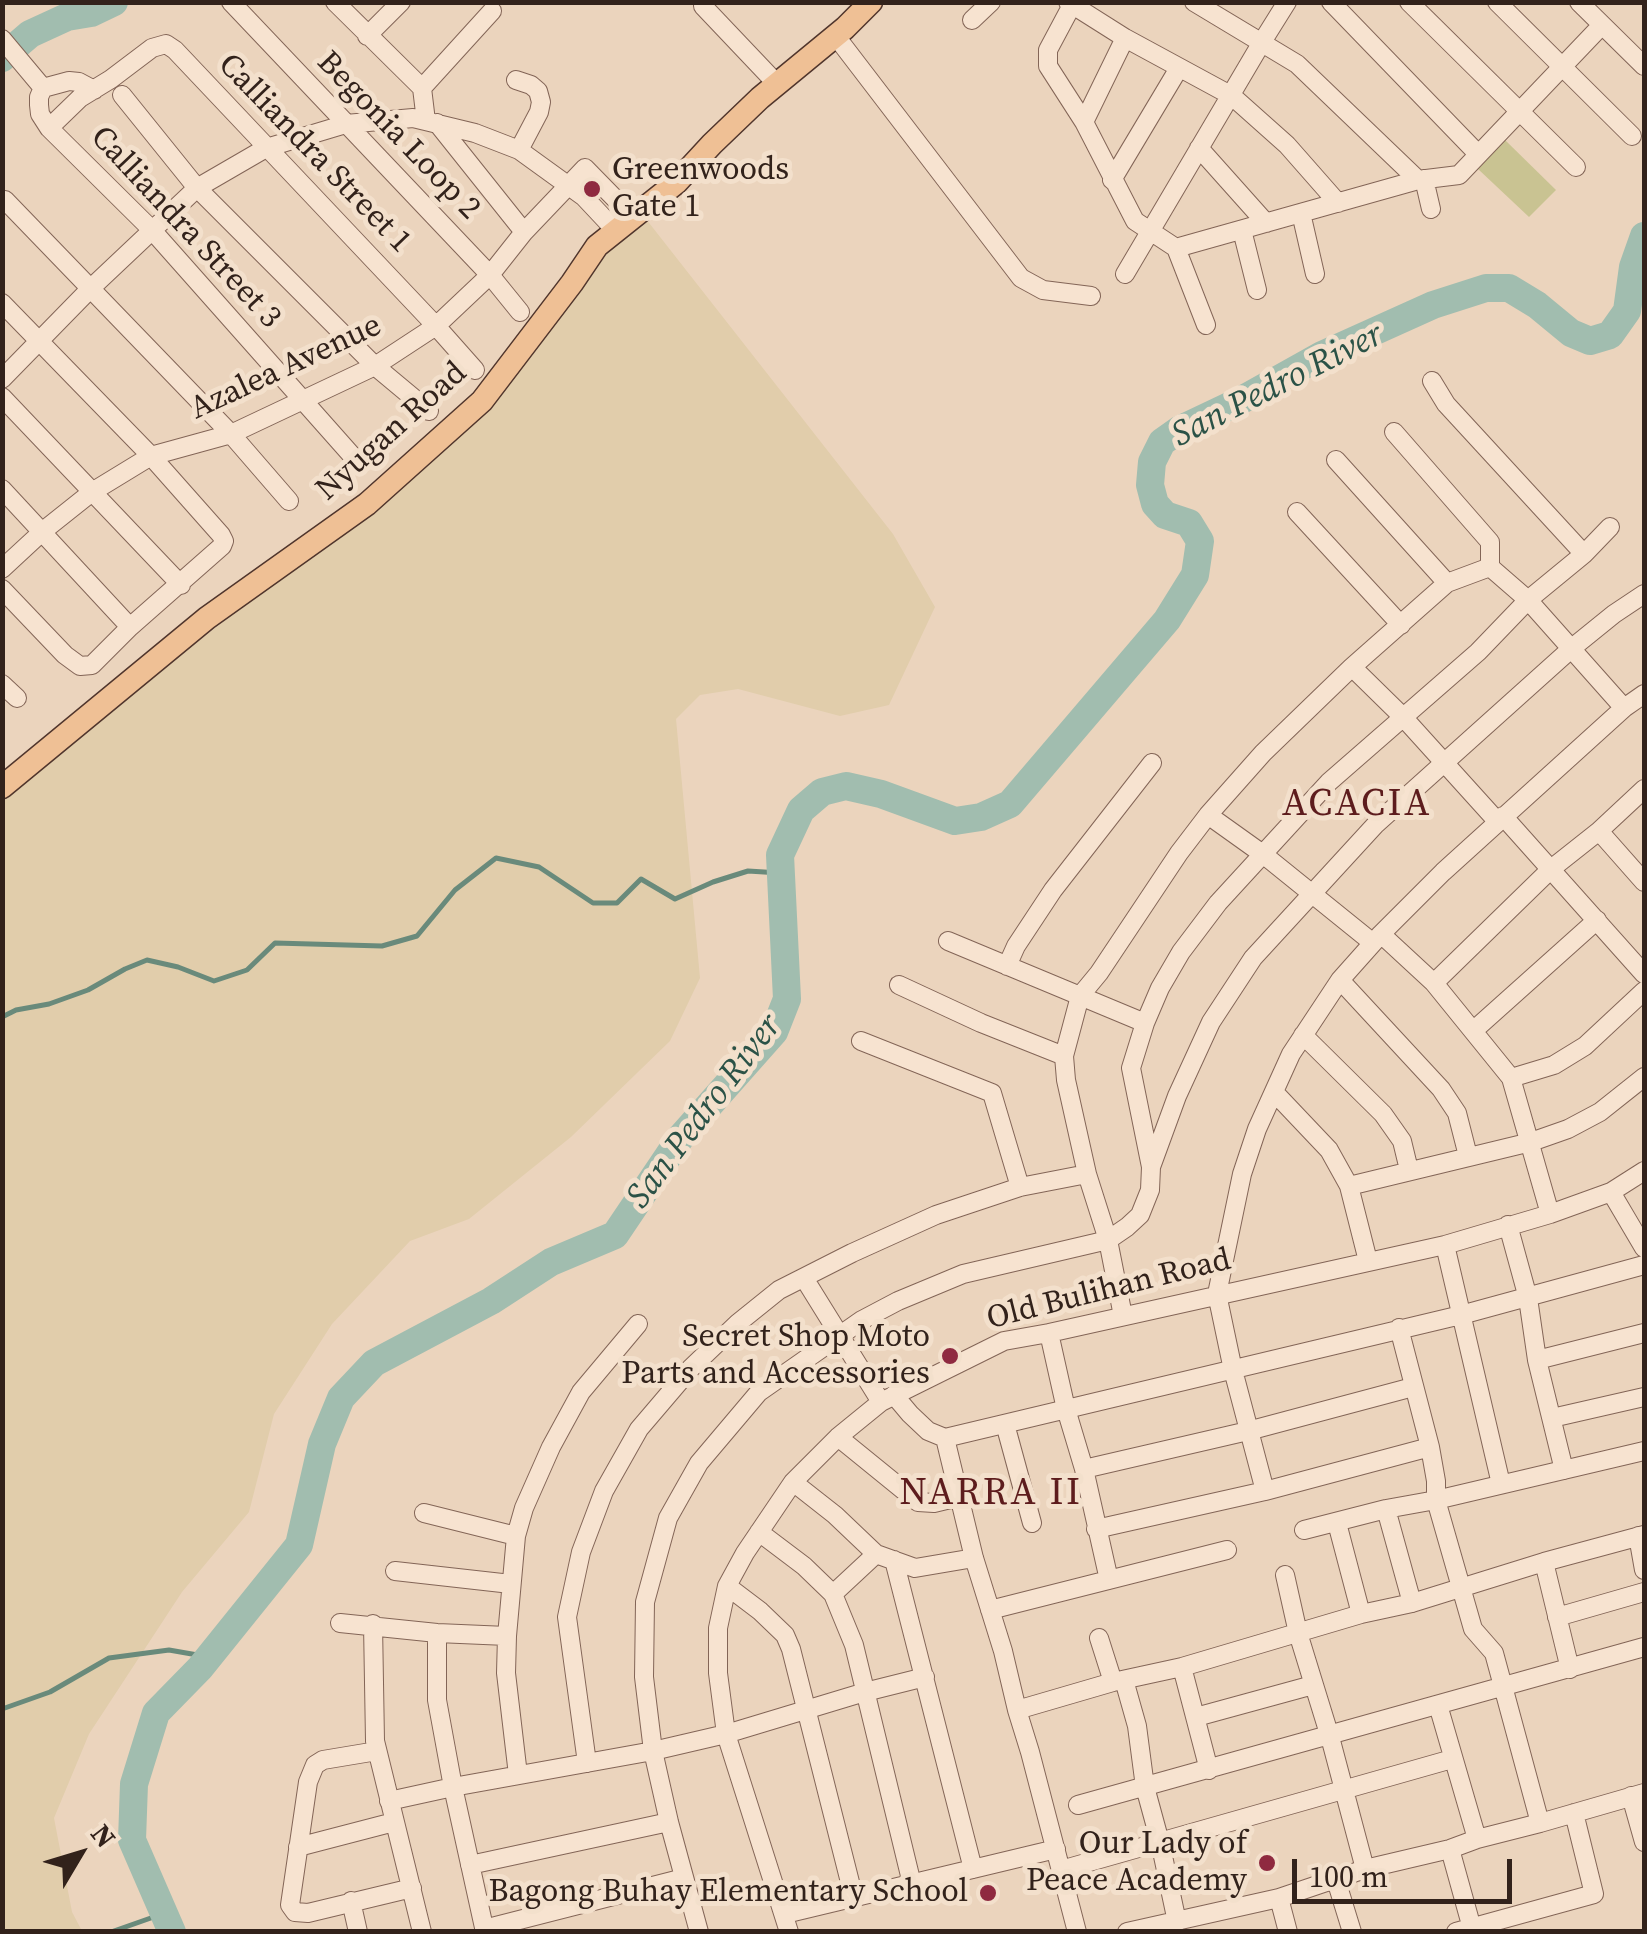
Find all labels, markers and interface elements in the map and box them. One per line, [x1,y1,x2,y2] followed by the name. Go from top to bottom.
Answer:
[308,44,488,228] street label: Begonia Loop 2
[209,46,419,262] street label: Calliandra Street 1
[82,119,288,337] street label: Calliandra Street 3
[612,152,789,227] place label: Greenwoods Gate 1
[581,178,603,200] marker: Greenwoods Gate 1
[184,307,388,429] street label: Azalea Avenue
[1165,315,1391,457] water label: San Pedro River
[309,354,475,510] street label: Nyugan Road
[1282,782,1432,828] district label: ACACIA
[619,1007,791,1217] water label: San Pedro River
[983,1241,1235,1339] street label: Old Bulihan Road
[621,1319,930,1394] place label: Secret Shop Moto Parts and Accessories
[939,1345,961,1367] marker: Secret Shop Moto Parts and Accessories
[899,1471,1083,1517] district label: NARRA II
[30,1804,130,1904] north arrow
[82,1816,125,1855] text: N
[1026,1826,1247,1901] place label: Our Lady of Peace Academy
[1297,1839,1517,1901] scale bar
[1256,1852,1278,1874] marker: Our Lady of Peace Academy
[1309,1856,1388,1897] text: 100 m
[488,1874,968,1912] place label: Bagong Buhay Elementary School
[977,1882,999,1904] marker: Bagong Buhay Elementary School

